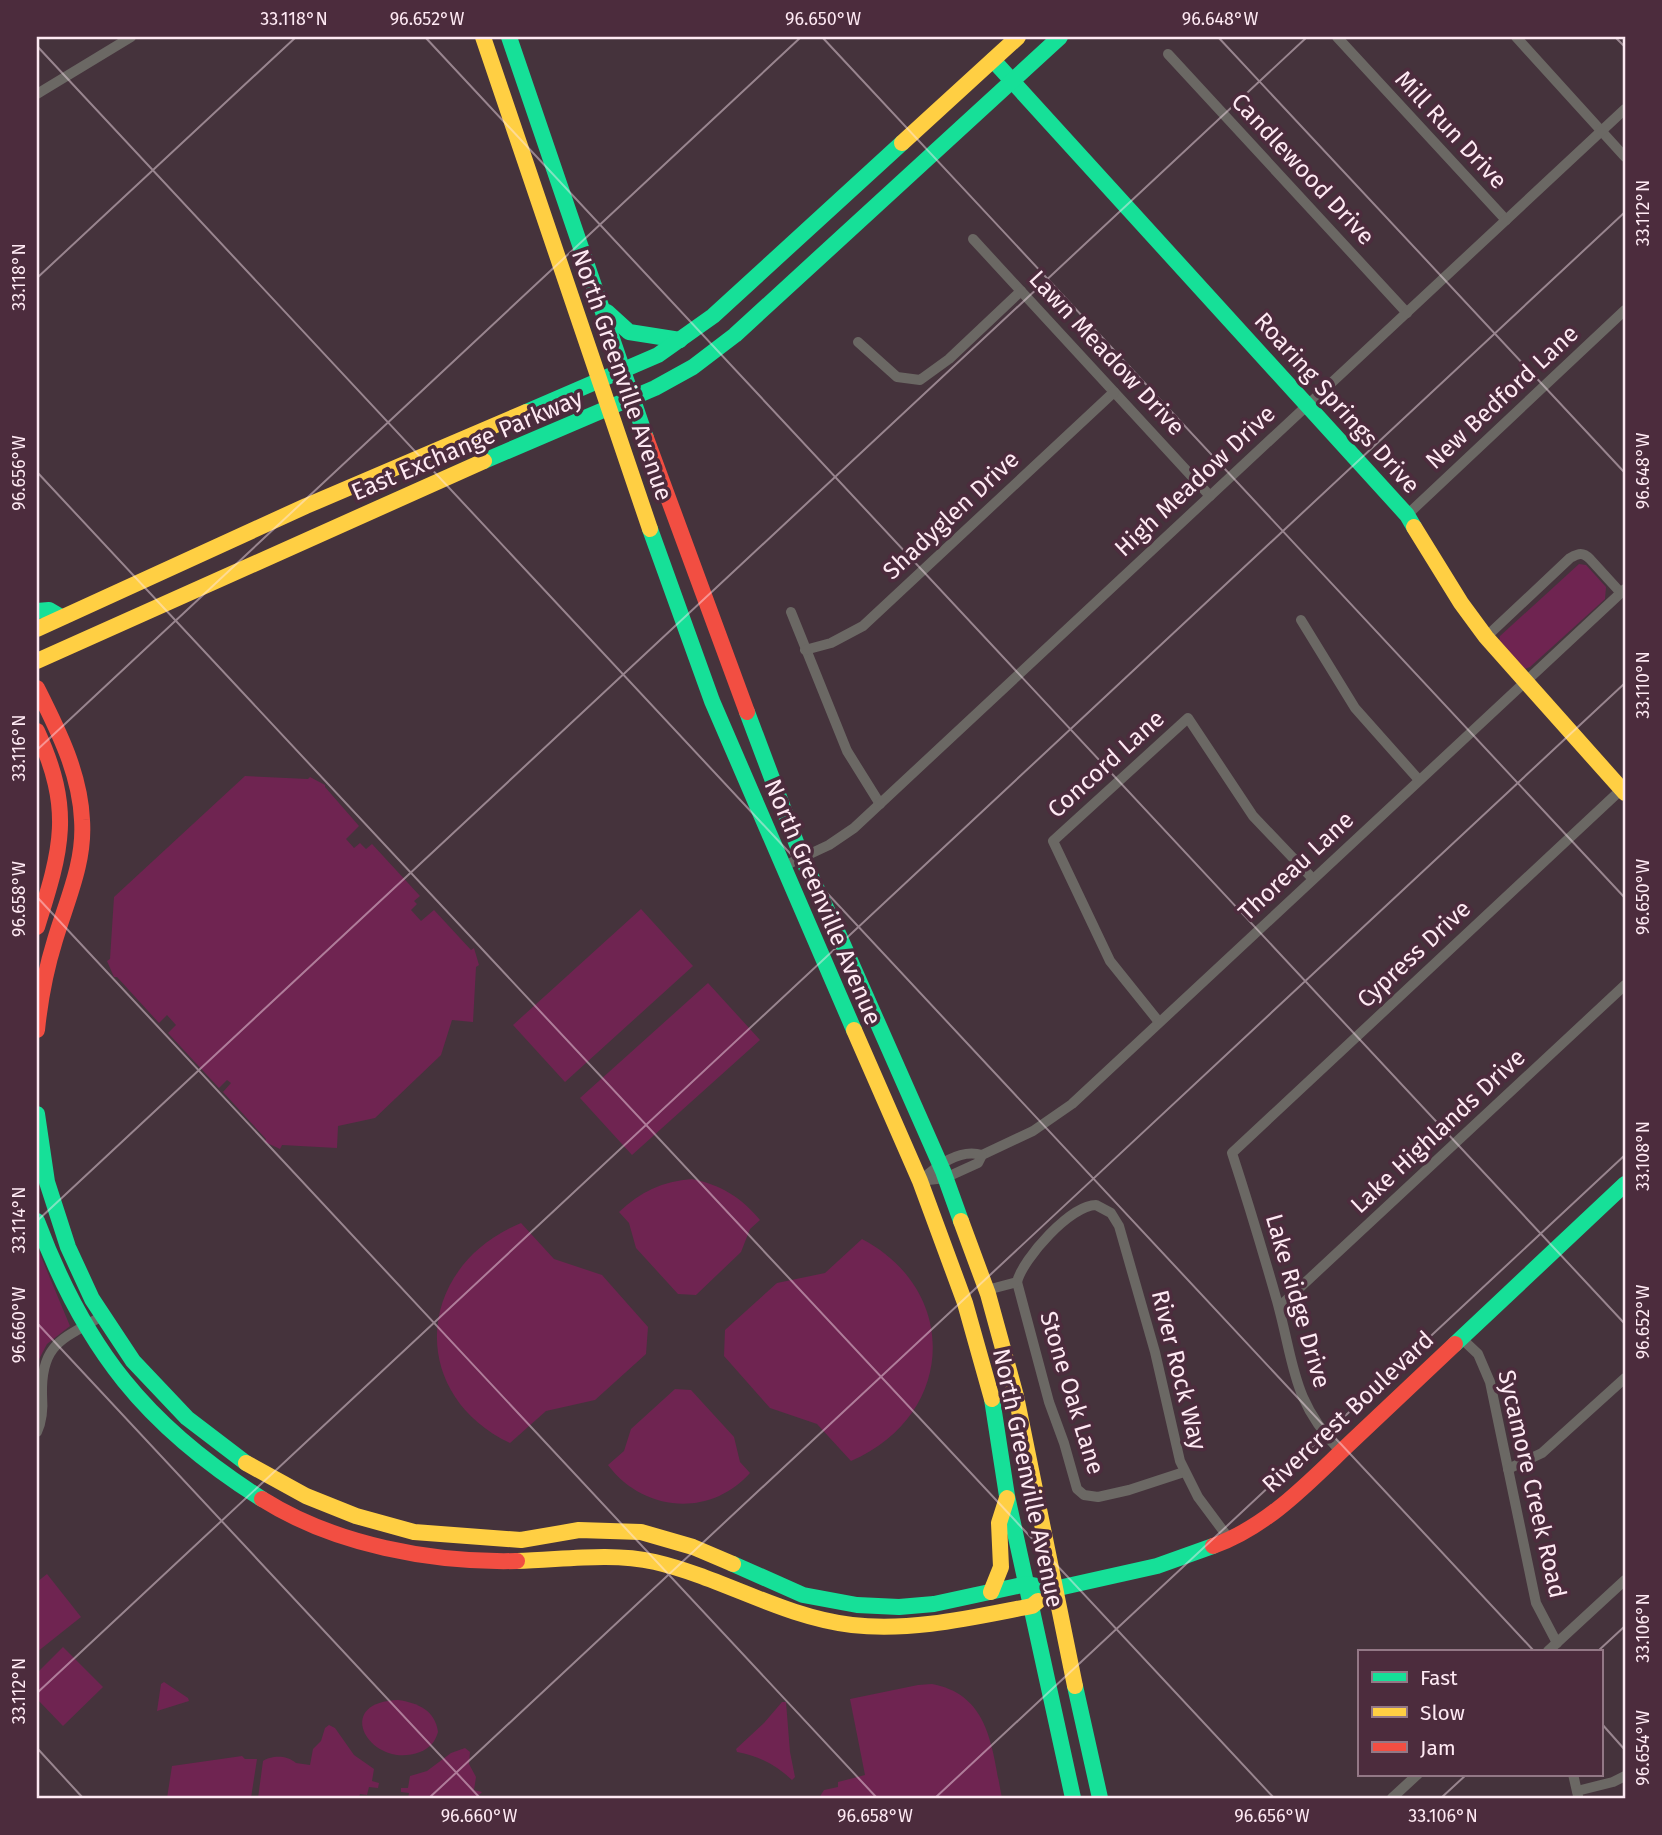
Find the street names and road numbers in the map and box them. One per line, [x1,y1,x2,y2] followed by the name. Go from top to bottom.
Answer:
[1389,65,1513,195] street label: Mill Run Drive
[1226,87,1380,251] street label: Candlewood Drive
[566,246,678,504] street label: North Greenville Avenue
[1023,265,1191,441] street label: Lawn Meadow Drive
[1248,307,1426,499] street label: Roaring Springs Drive
[1420,319,1584,475] street label: New Bedford Lane
[347,383,587,506] street label: East Exchange Parkway
[1109,400,1281,562] street label: High Meadow Drive
[877,445,1025,585] street label: Shadyglen Drive
[1042,704,1170,824] street label: Concord Lane
[759,775,887,1029] street label: North Greenville Avenue
[1233,806,1359,926] street label: Thoreau Lane
[1352,894,1476,1014] street label: Cypress Drive
[1345,1043,1531,1219] street label: Lake Highlands Drive
[1260,1211,1336,1391] street label: Lake Ridge Drive
[1146,1287,1212,1453] street label: River Rock Way
[1034,1308,1110,1478] street label: Stone Oak Lane
[1257,1325,1439,1499] street label: Rivercrest Boulevard
[987,1346,1069,1610] street label: North Greenville Avenue
[1492,1367,1572,1601] street label: Sycamore Creek Road

